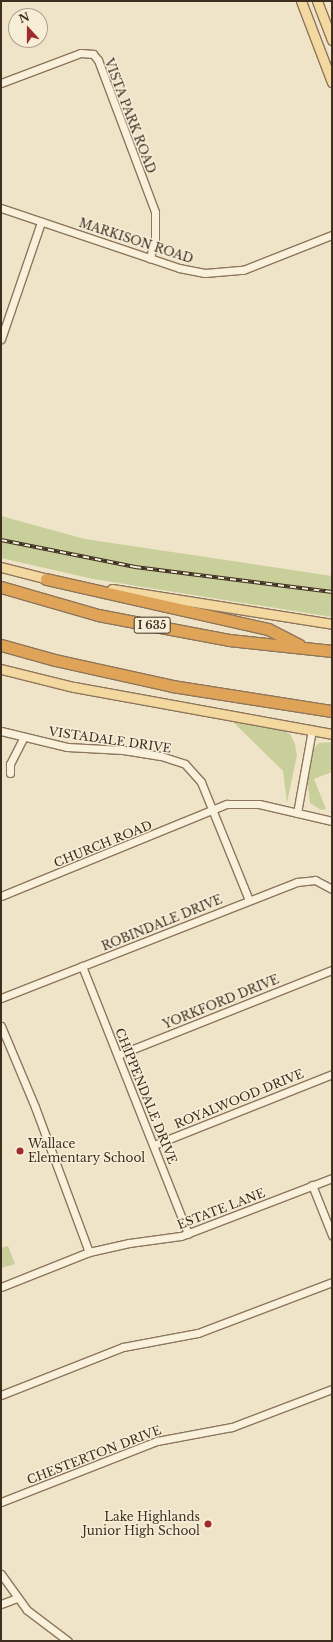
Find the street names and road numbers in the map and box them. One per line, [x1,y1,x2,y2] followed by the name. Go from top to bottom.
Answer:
[101,56,159,176] street label: VISTA PARK ROAD
[77,216,195,266] street label: MARKISON ROAD
[133,616,171,634] road number: I 635
[48,724,172,756] street label: VISTADALE DRIVE
[52,818,154,870] street label: CHURCH ROAD
[100,892,224,954] street label: ROBINDALE DRIVE
[161,972,281,1032] street label: YORKFORD DRIVE
[112,1026,180,1166] street label: CHIPPENDALE DRIVE
[172,1066,306,1132] street label: ROYALWOOD DRIVE
[175,1186,267,1232] street label: ESTATE LANE
[25,1423,163,1487] street label: CHESTERTON DRIVE

